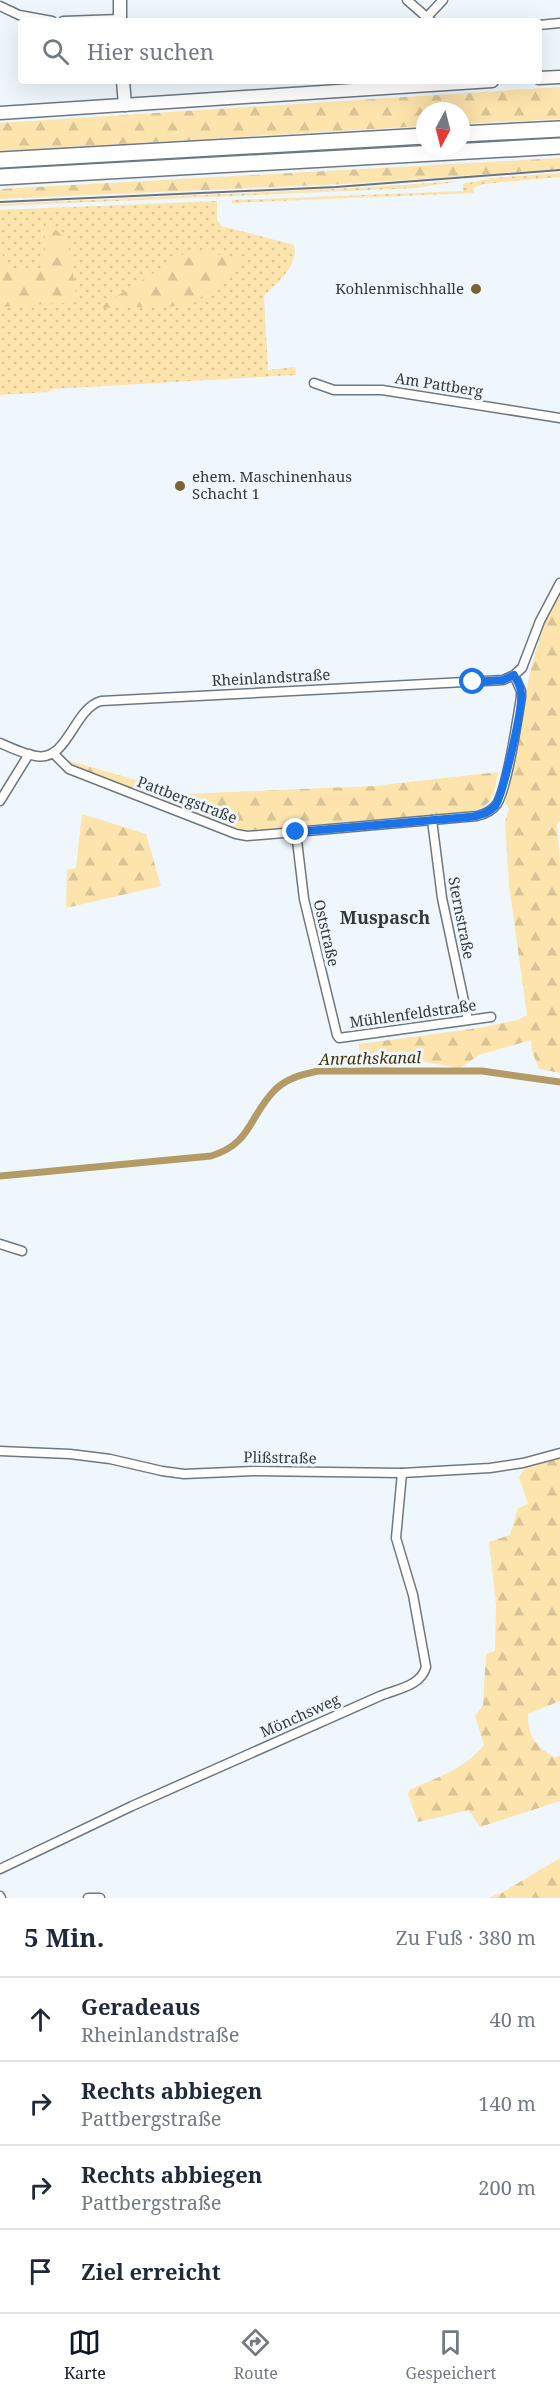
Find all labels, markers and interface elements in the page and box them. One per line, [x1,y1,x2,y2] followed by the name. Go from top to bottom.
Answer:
[18,18,542,84] search box
[39,35,72,68] icon: search
[87,36,214,66] text: Hier suchen
[416,102,470,156] north arrow
[335,278,464,298] place label: Kohlenmischhalle
[469,282,483,296] marker: Kohlenmischhalle
[394,367,485,401] street label: Am Pattberg
[192,466,352,503] place label: ehem. Maschinenhaus Schacht 1
[173,479,187,493] marker: ehem. Maschinenhaus Schacht 1
[211,664,331,690] street label: Rheinlandstraße
[459,668,485,694] route start
[135,771,240,827] street label: Pattbergstraße
[282,818,308,844] route end
[444,875,480,961] street label: Sternstraße
[310,897,344,968] street label: Oststraße
[340,905,430,929] district label: Muspasch
[348,994,478,1032] street label: Mühlenfeldstraße
[318,1046,421,1070] water label: Anrathskanal
[243,1446,317,1468] street label: Plißstraße
[257,1689,343,1742] street label: Mönchsweg
[24,1919,104,1955] text: 5 Min.
[396,1924,536,1951] text: Zu Fuß · 380 m
[81,1991,200,2021] text: Geradeaus
[24,2003,57,2036] icon: ahead
[490,2006,536,2033] text: 40 m
[81,2021,239,2048] text: Rheinlandstraße
[81,2075,262,2105] text: Rechts abbiegen
[24,2087,57,2120] icon: right
[478,2090,536,2117] text: 140 m
[81,2105,222,2132] text: Pattbergstraße
[81,2159,262,2189] text: Rechts abbiegen
[24,2171,57,2204] icon: right
[478,2174,536,2201] text: 200 m
[81,2189,222,2216] text: Pattbergstraße
[24,2255,57,2288] icon: arrive
[81,2256,221,2286] text: Ziel erreicht
[64,2326,106,2384] tab: Karte
[234,2326,278,2384] tab: Route
[406,2326,496,2384] tab: Gespeichert

